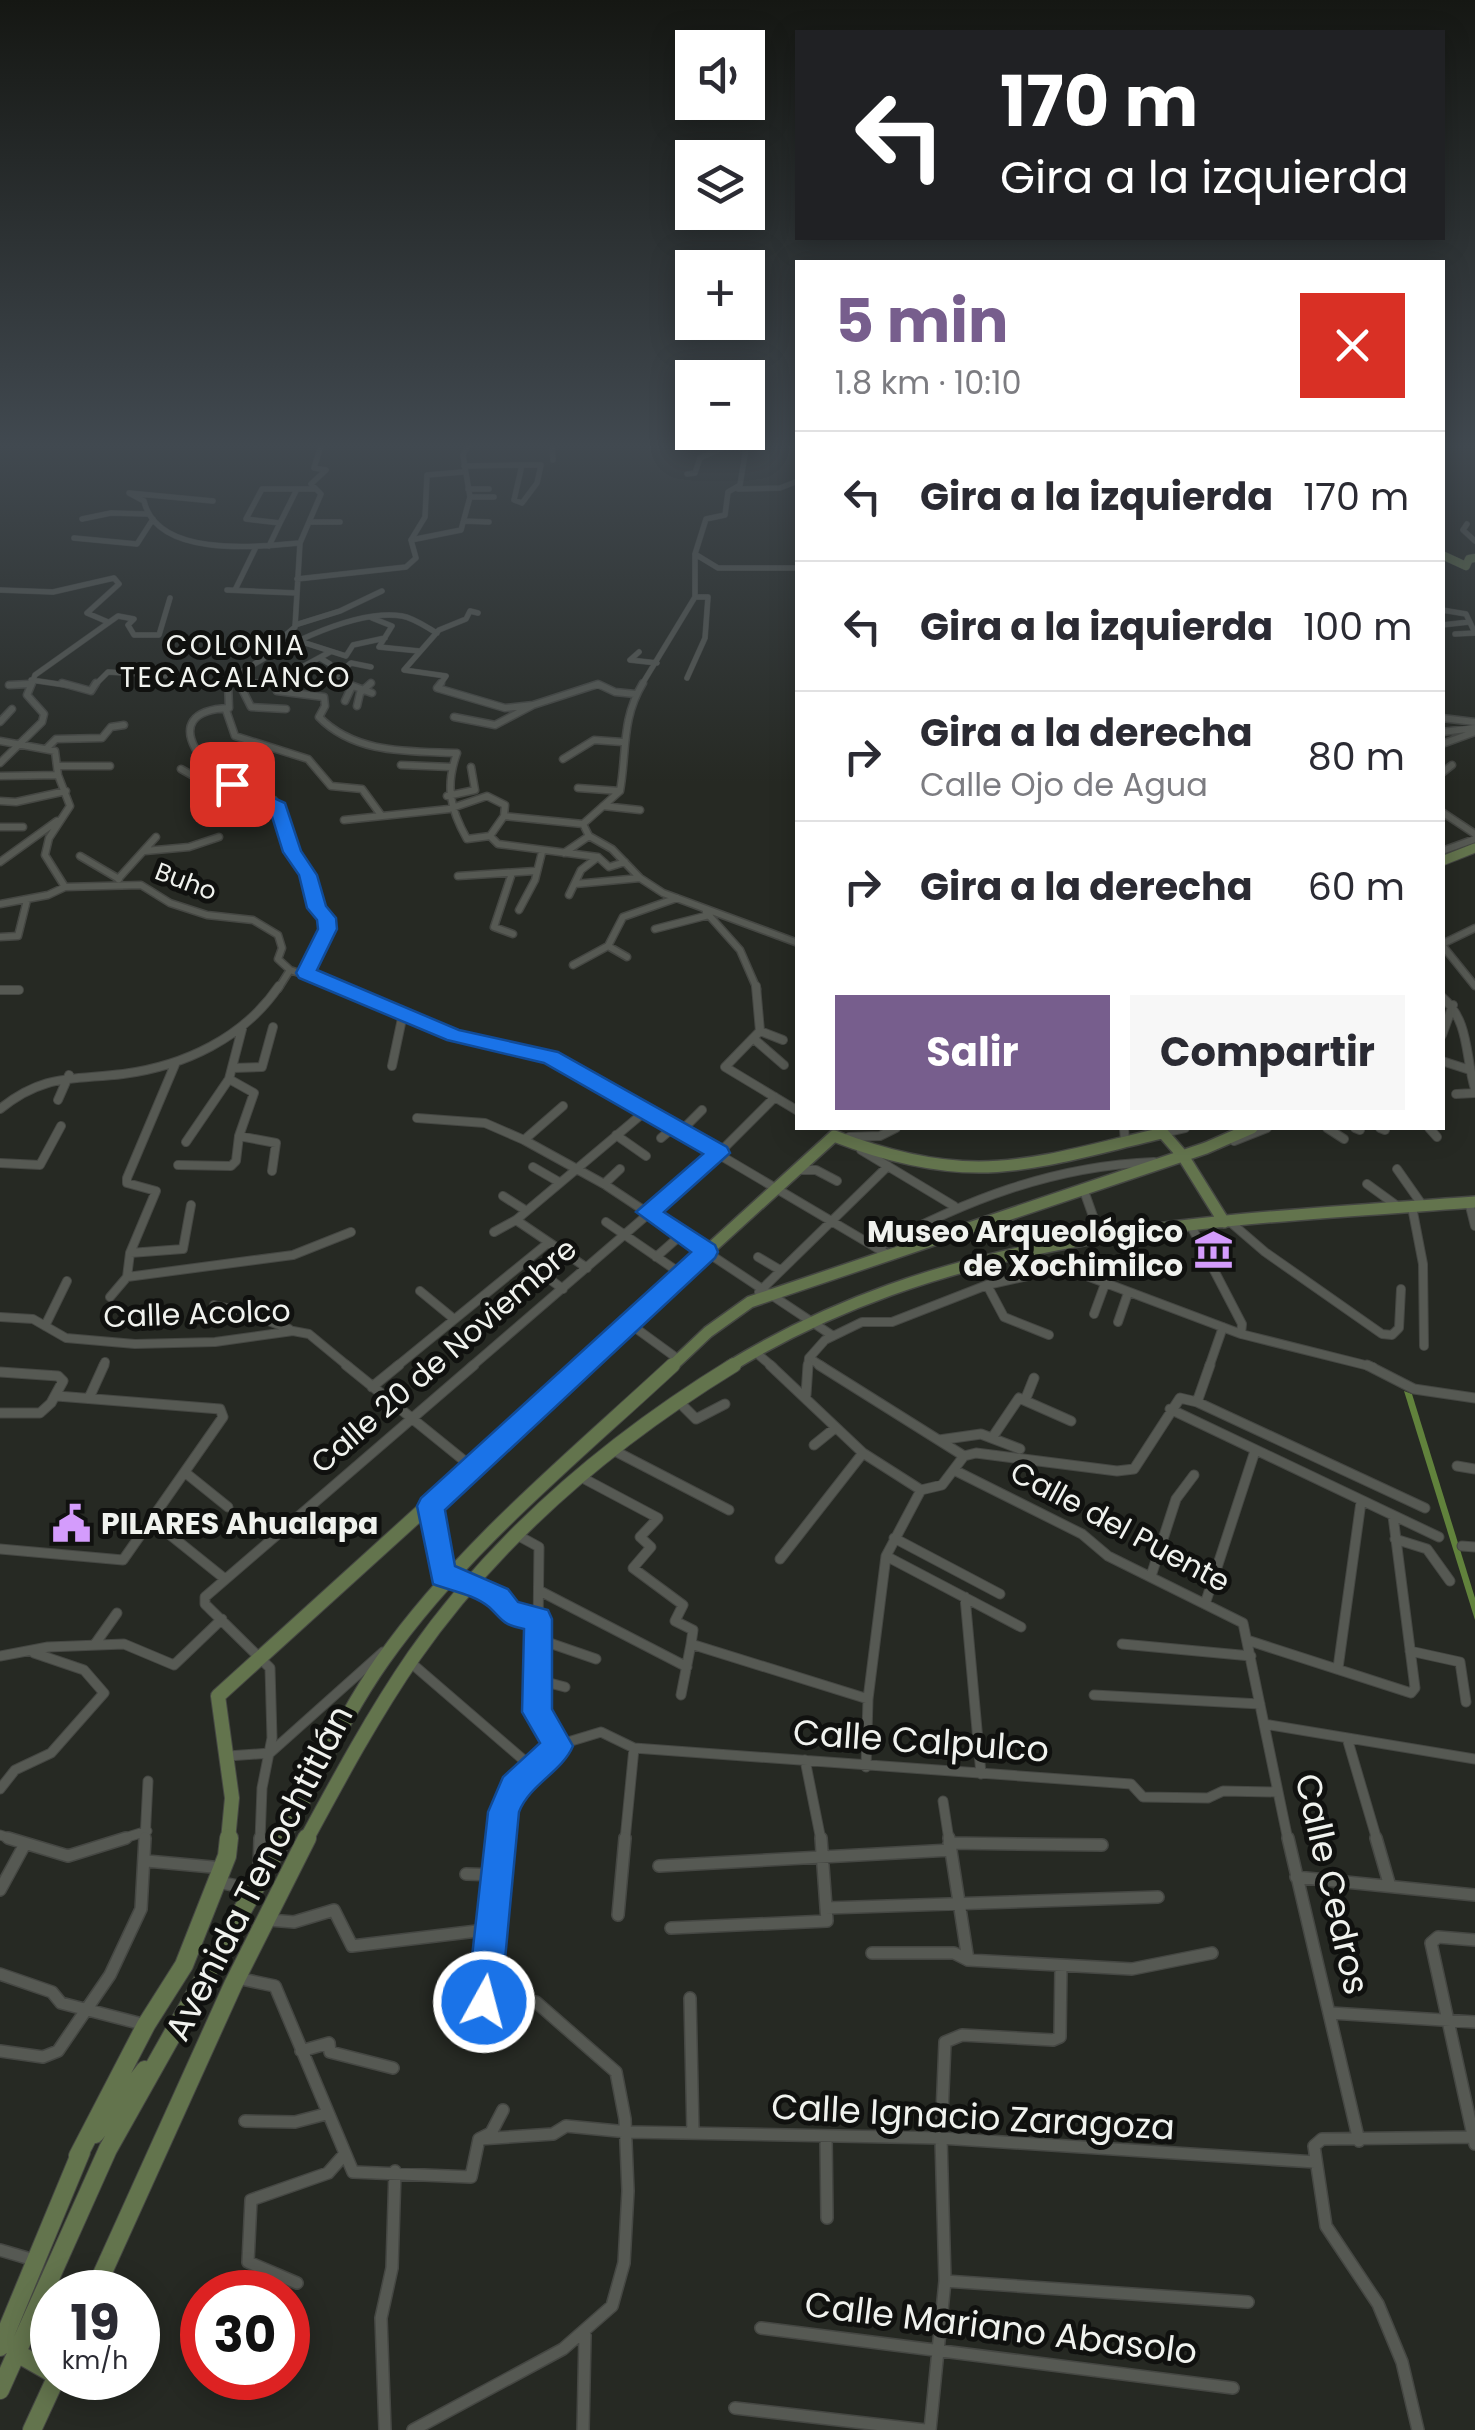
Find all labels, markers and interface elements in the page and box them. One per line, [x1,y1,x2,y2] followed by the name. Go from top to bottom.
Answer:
[675,30,765,450] map controls
[675,30,765,120] button: sound
[1000,52,1198,151] text: 170 m
[835,70,965,200] icon: left
[675,140,765,230] button: layers
[1000,146,1409,209] text: Gira a la izquierda
[675,250,765,340] button: +
[835,279,1008,363] text: 5 min
[1300,293,1405,398] button: close
[675,360,765,450] button: −
[835,360,1022,405] text: 1.8 km · 10:10
[835,469,890,524] icon: left
[920,470,1273,523] text: Gira a la izquierda
[1303,470,1409,523] text: 170 m
[835,599,890,654] icon: left
[920,600,1273,653] text: Gira a la izquierda
[1303,600,1412,653] text: 100 m
[120,626,352,697] district label: COLONIA TECACALANCO
[920,706,1253,759] text: Gira a la derecha
[835,729,890,784] icon: right
[1308,730,1405,783] text: 80 m
[190,742,275,827] pin
[205,757,260,812] icon: arrive
[920,762,1208,807] text: Calle Ojo de Agua
[150,854,222,909] street label: Buho
[835,859,890,914] icon: right
[920,860,1253,913] text: Gira a la derecha
[1308,860,1405,913] text: 60 m
[835,995,1110,1110] button: Salir
[1130,995,1405,1110] button: Compartir
[867,1210,1183,1287] place label: Museo Arqueológico de Xochimilco
[301,1228,586,1483] street label: Calle 20 de Noviembre
[1192,1228,1234,1270] museum icon: Museo Arqueológico de Xochimilco
[103,1289,291,1338] street label: Calle Acolco
[1003,1451,1238,1603] street label: Calle del Puente
[101,1502,378,1545] place label: PILARES Ahualapa
[50,1503,92,1545] public building icon: PILARES Ahualapa
[153,1697,364,2049] street label: Avenida Tenochtitlán
[791,1707,1051,1774] street label: Calle Calpulco
[1283,1769,1382,1999] street label: Calle Cedros
[432,1950,536,2054] position arrow
[770,2081,1176,2152] street label: Calle Ignacio Zaragoza
[180,2270,310,2400] speed limit sign: 30
[802,2279,1200,2376] street label: Calle Mariano Abasolo
[70,2287,120,2358] text: 19
[62,2343,128,2378] text: km/h

